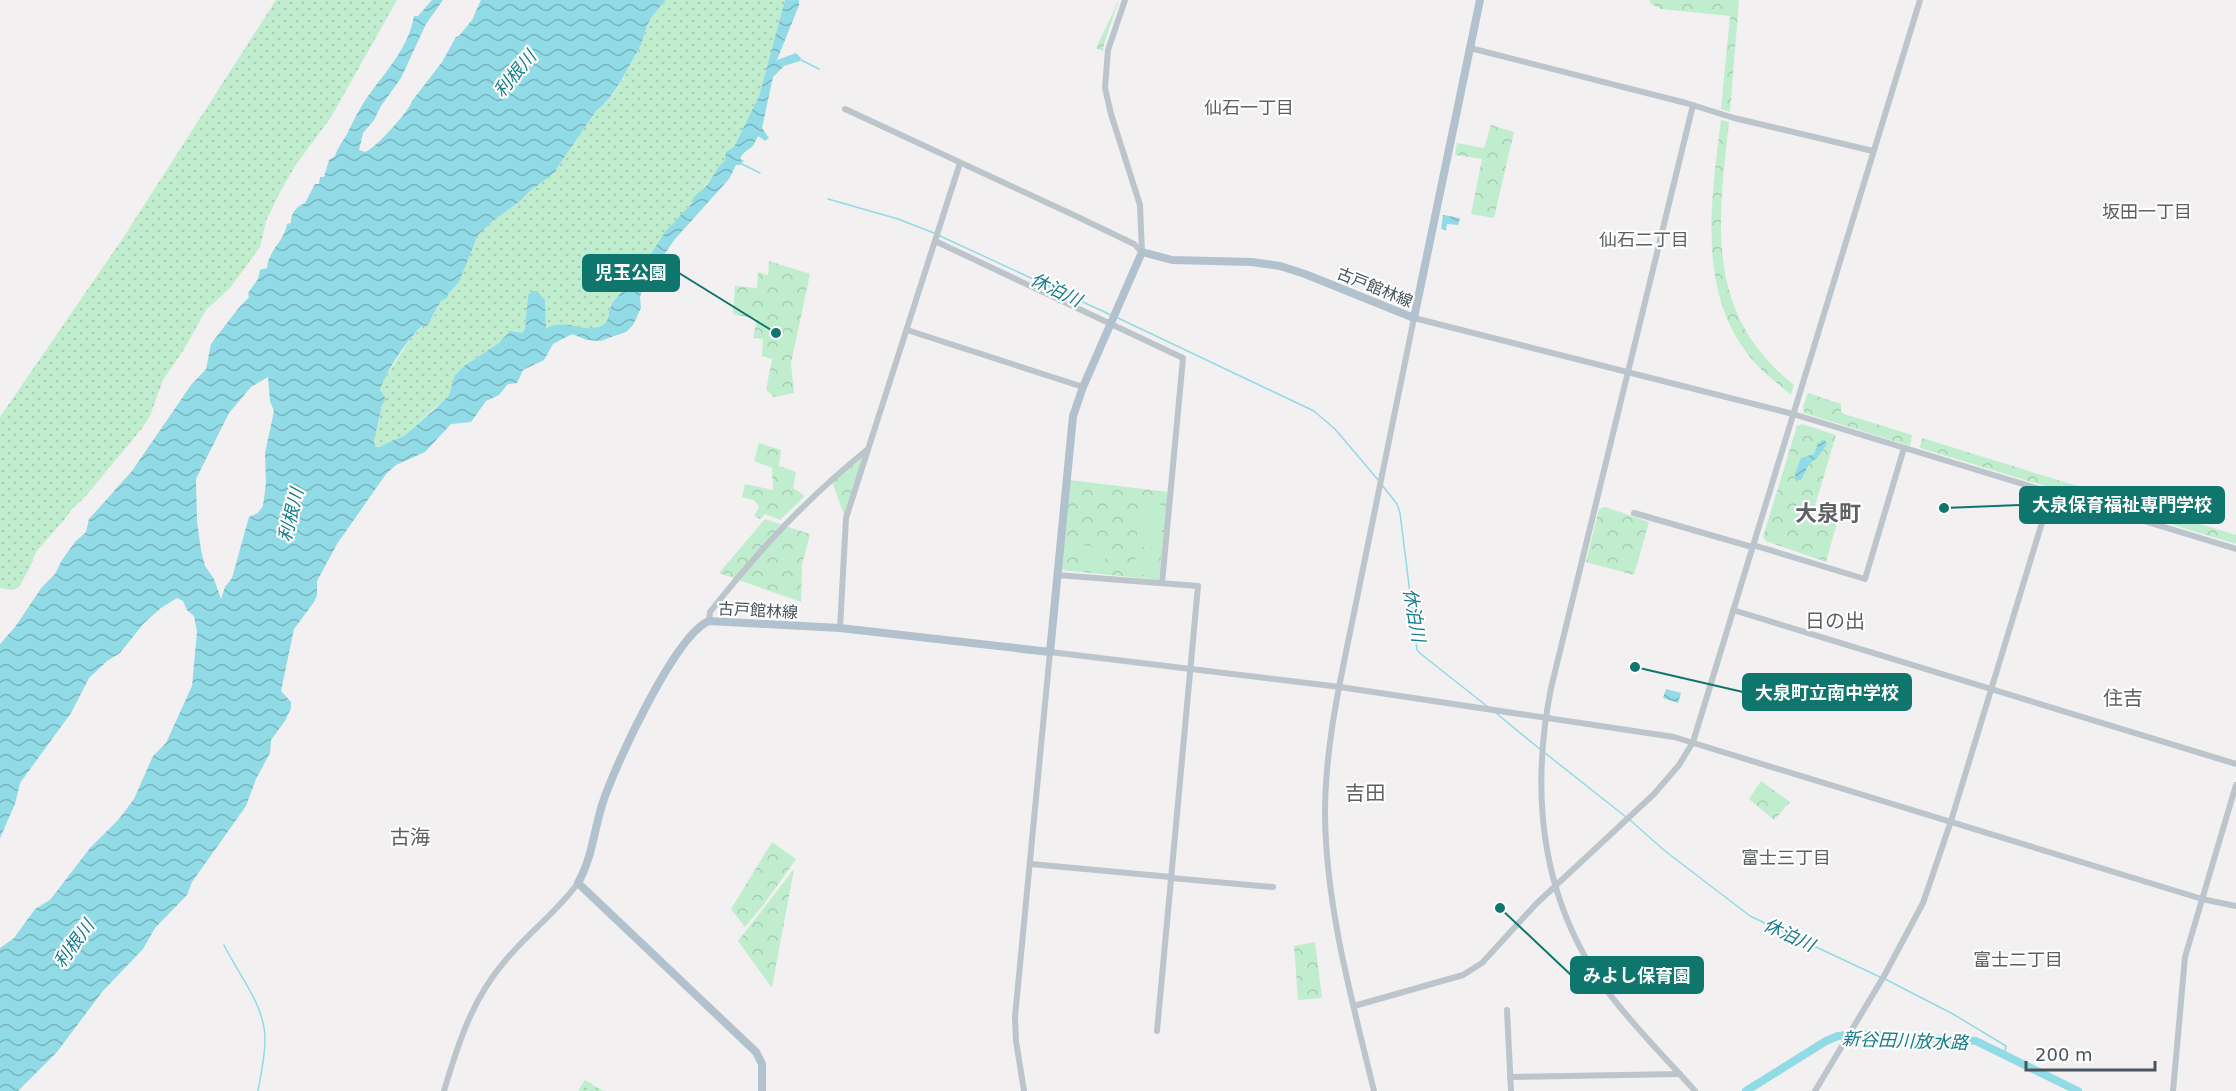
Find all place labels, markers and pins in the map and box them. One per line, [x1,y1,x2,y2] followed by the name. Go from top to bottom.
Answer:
[583,255,679,291] callout: 児玉公園
[2020,487,2224,523] callout: 大泉保育福祉専門学校
[1743,674,1911,710] callout: 大泉町立南中学校
[1571,957,1703,993] callout: みよし保育園

